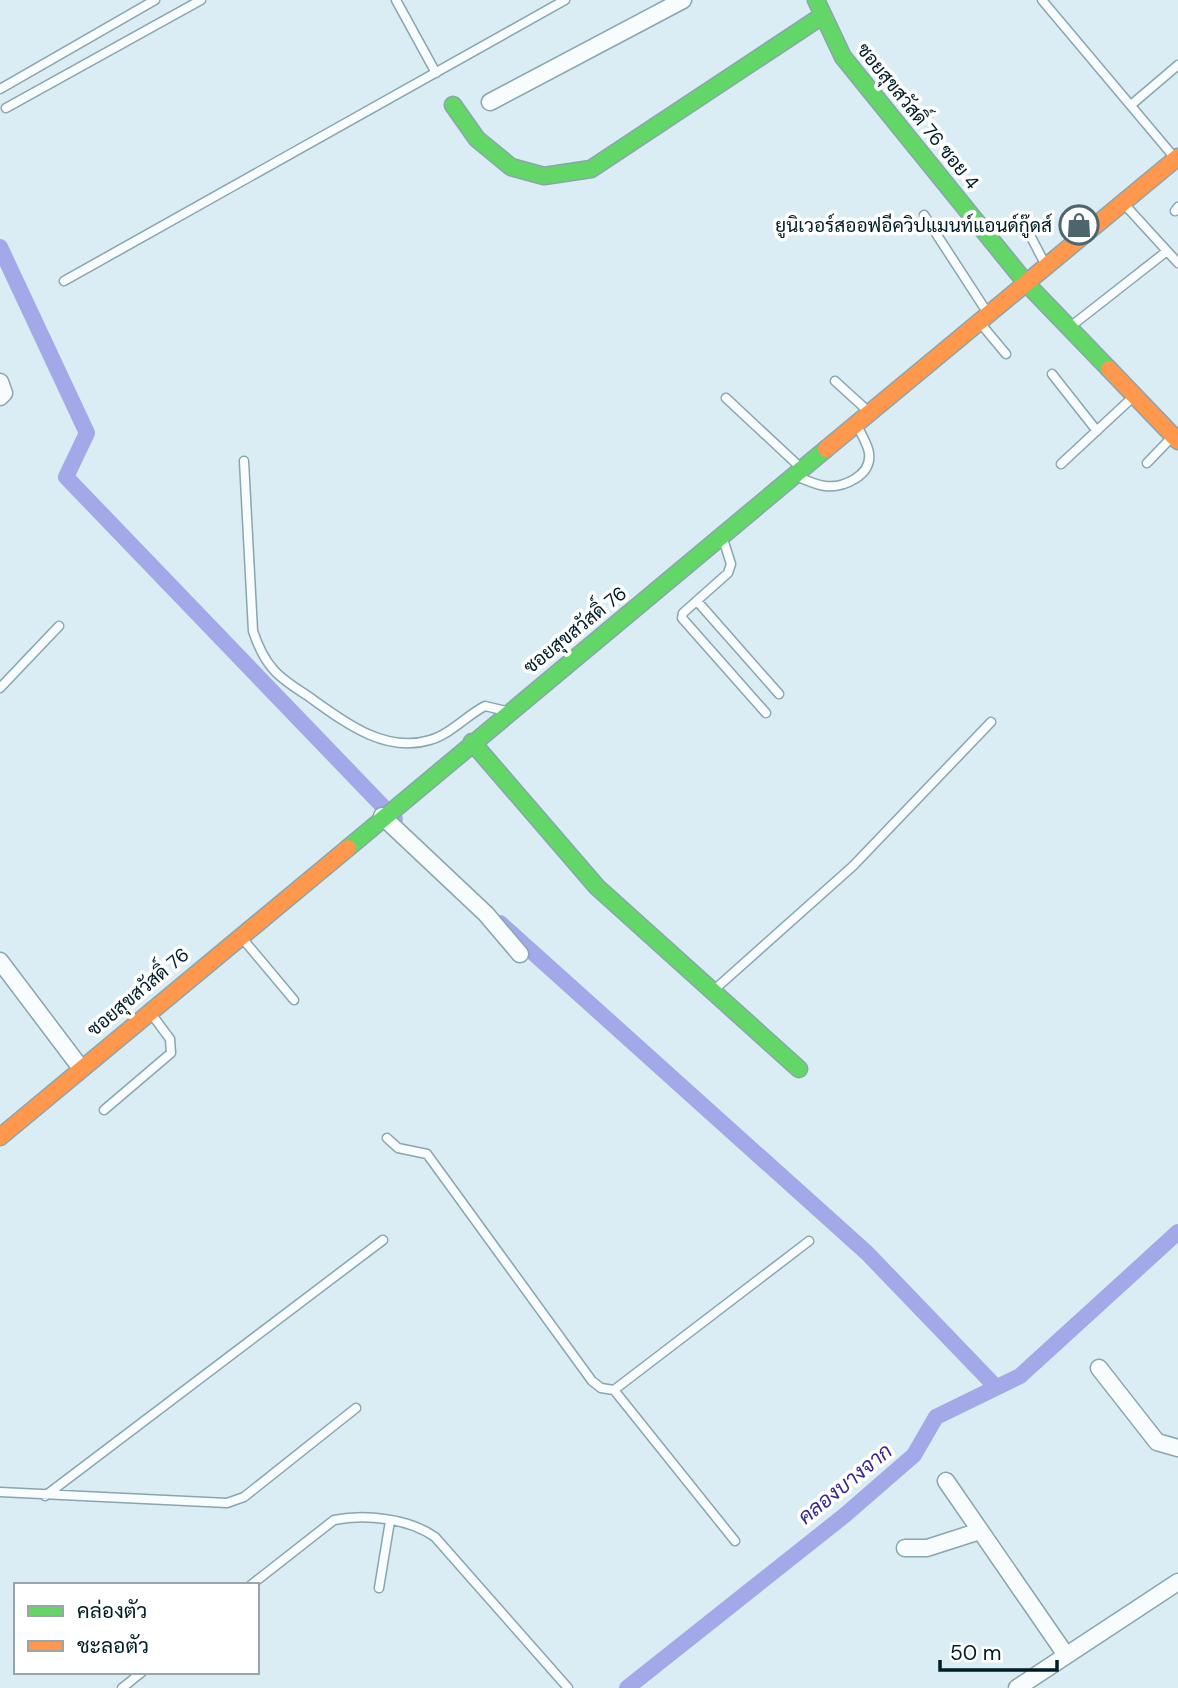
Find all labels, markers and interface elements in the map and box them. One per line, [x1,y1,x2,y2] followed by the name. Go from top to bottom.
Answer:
[851,34,989,194] street label: ซอยสุขสวัสดิ์ 76 ซอย 4
[1058,204,1100,246] shop icon: ยูนิเวอร์สออฟอีควิปแมนท์แอนด์กู๊ดส์
[775,213,1052,239] place label: ยูนิเวอร์สออฟอีควิปแมนท์แอนด์กู๊ดส์
[514,576,632,679] street label: ซอยสุขสวัสดิ์ 76
[78,937,194,1042] street label: ซอยสุขสวัสดิ์ 76
[792,1437,898,1531] water label: คลองบางจาก
[14,1583,259,1674] legend
[77,1597,147,1625] text: คล่องตัว
[940,1628,1057,1672] scale bar
[77,1632,149,1660] text: ชะลอตัว
[950,1639,1001,1667] text: 50 m

